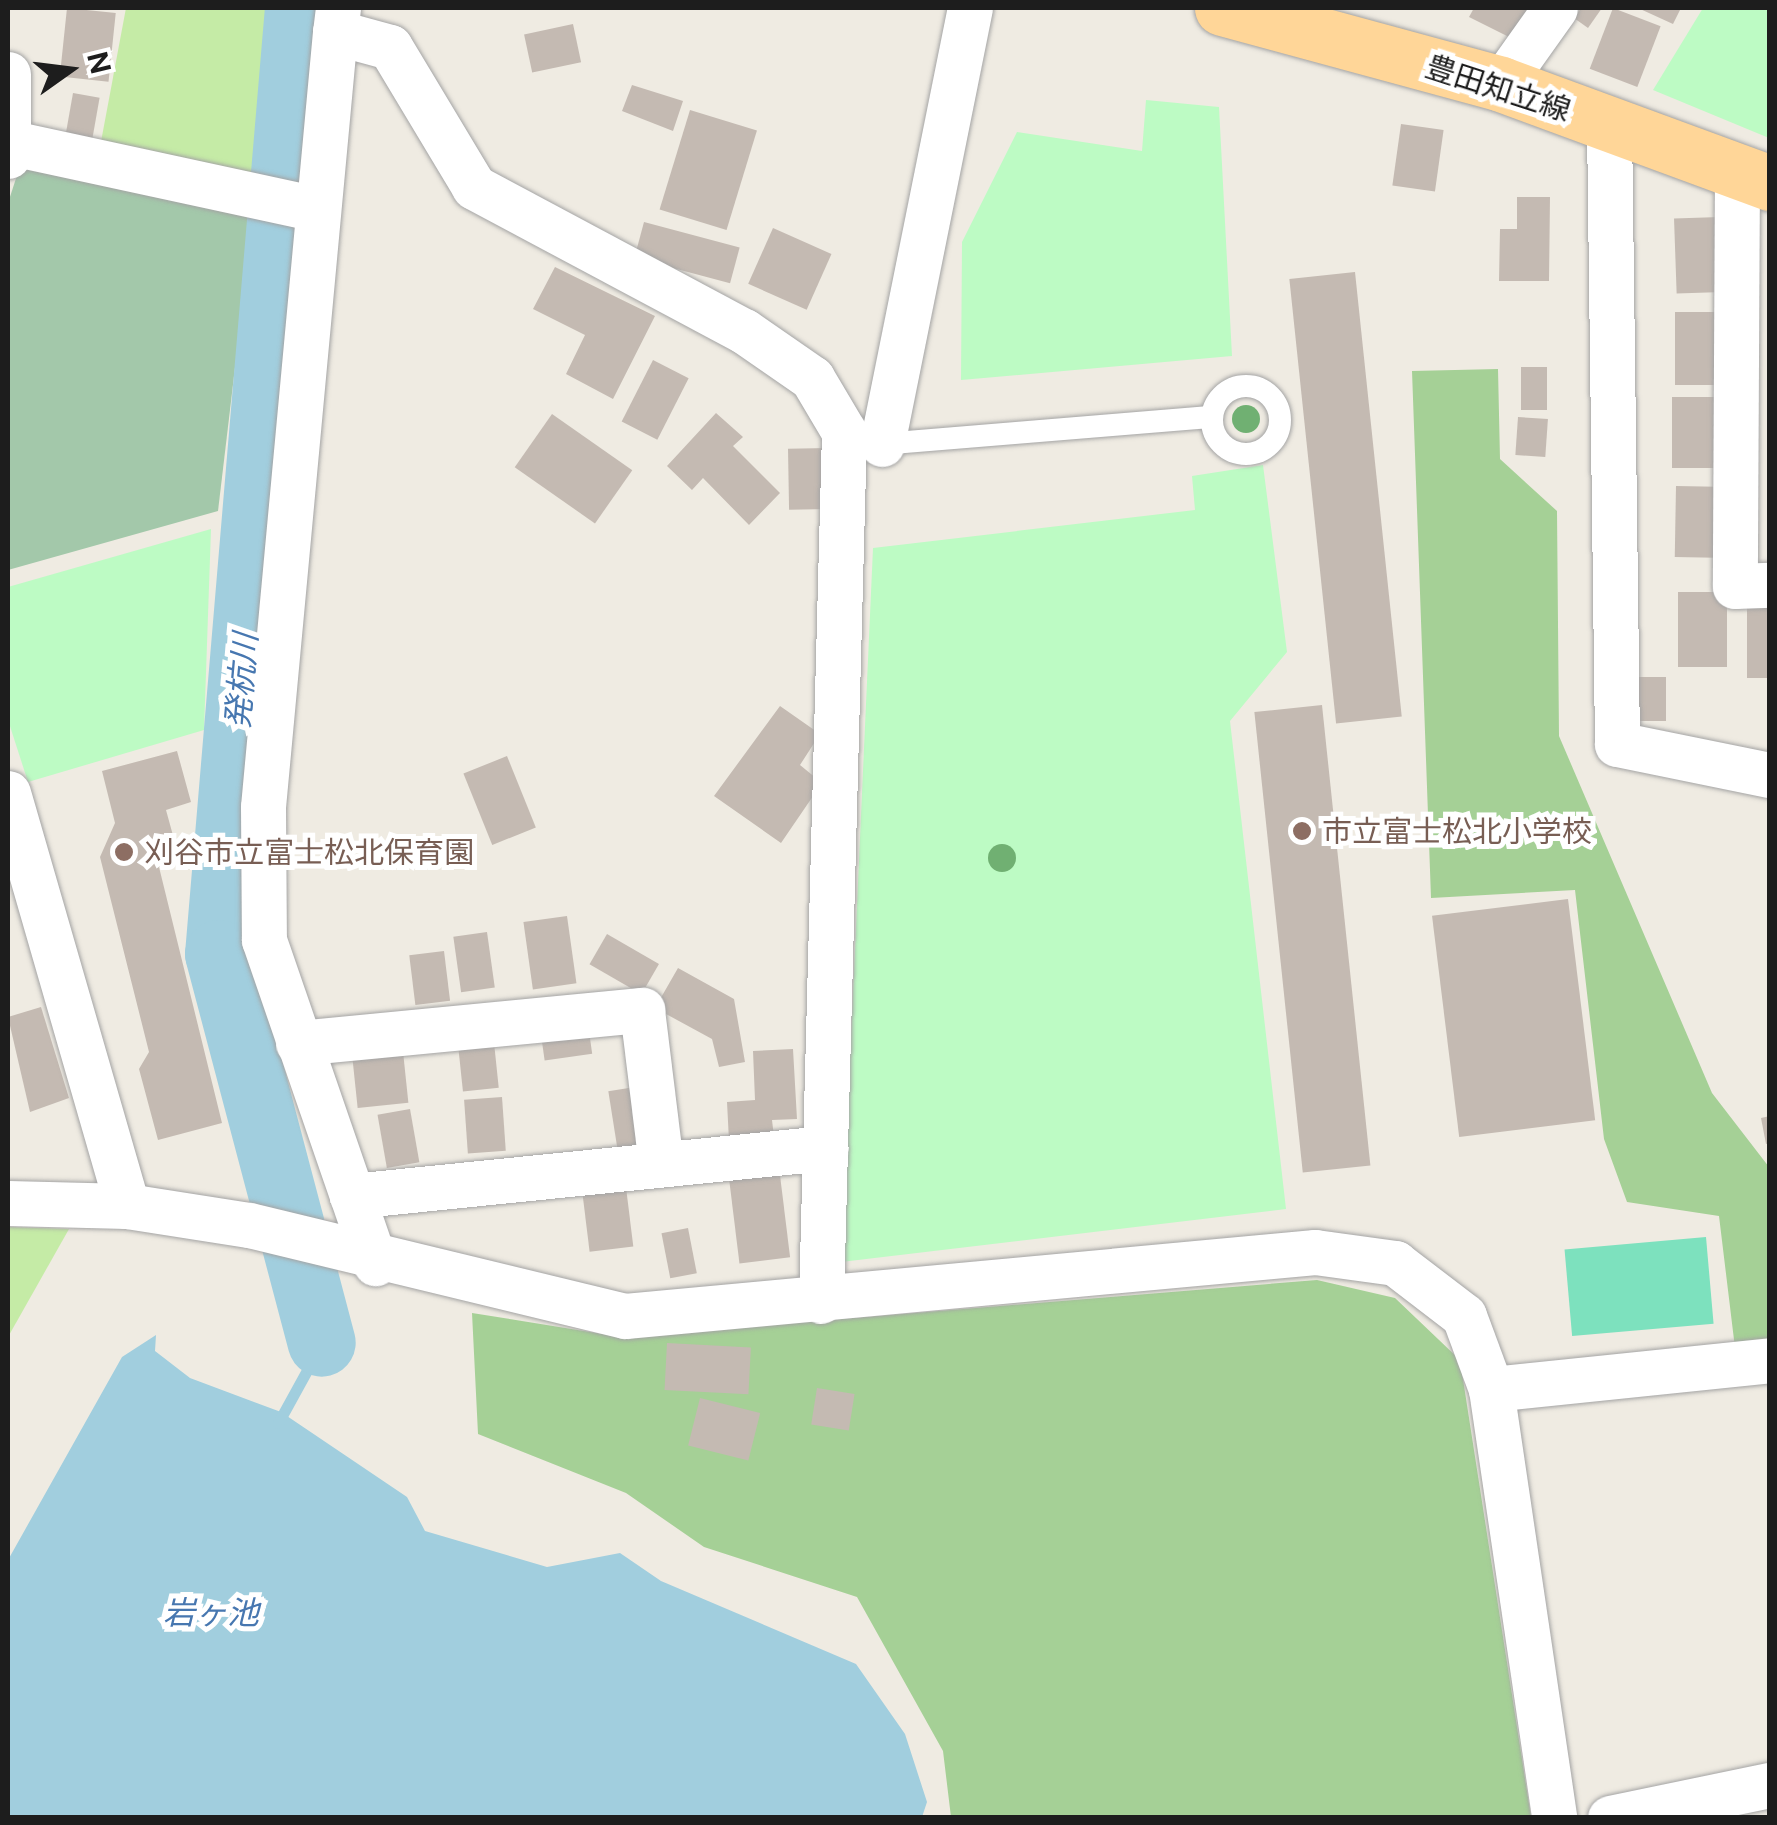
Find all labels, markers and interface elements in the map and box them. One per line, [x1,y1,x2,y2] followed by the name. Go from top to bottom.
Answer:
[20,20,120,120] north arrow
[81,48,118,77] text: N
[1421,48,1575,128] street label: 豊田知立線
[219,632,265,730] water label: 発杭川
[1322,813,1592,849] place label: 市立富士松北小学校
[1291,820,1313,842] marker: 市立富士松北小学校
[144,834,474,870] place label: 刈谷市立富士松北保育園
[113,841,135,863] marker: 刈谷市立富士松北保育園
[163,1594,259,1632] water label: 岩ヶ池

